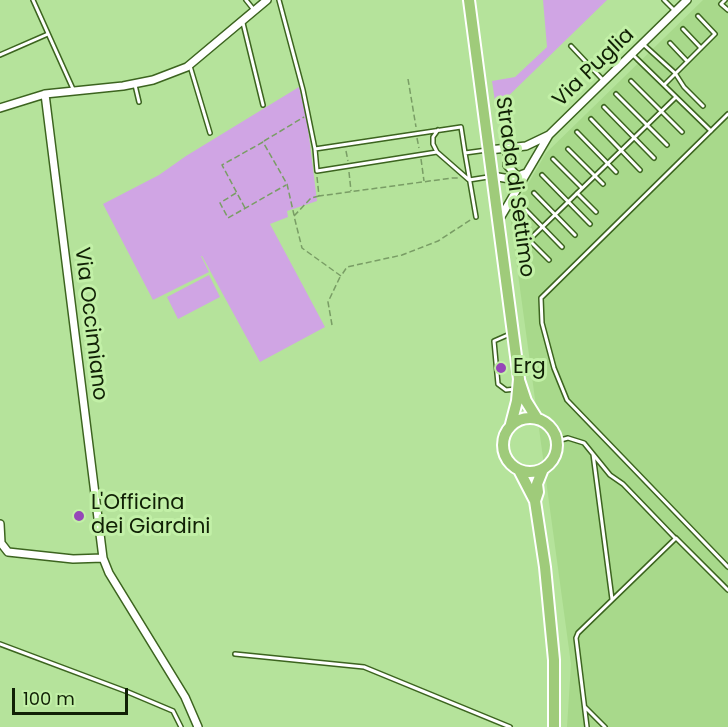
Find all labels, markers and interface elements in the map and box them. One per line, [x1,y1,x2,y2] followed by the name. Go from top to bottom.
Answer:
[548,23,640,113] street label: Via Puglia
[489,95,539,279] street label: Strada di Settimo
[68,246,112,402] street label: Via Occimiano
[513,355,546,381] place label: Erg
[494,361,508,375] marker: Erg
[91,491,210,541] place label: L'Officina dei Giardini
[72,509,86,523] marker: L'Officina dei Giardini
[15,676,130,714] scale bar
[23,686,75,711] text: 100 m

